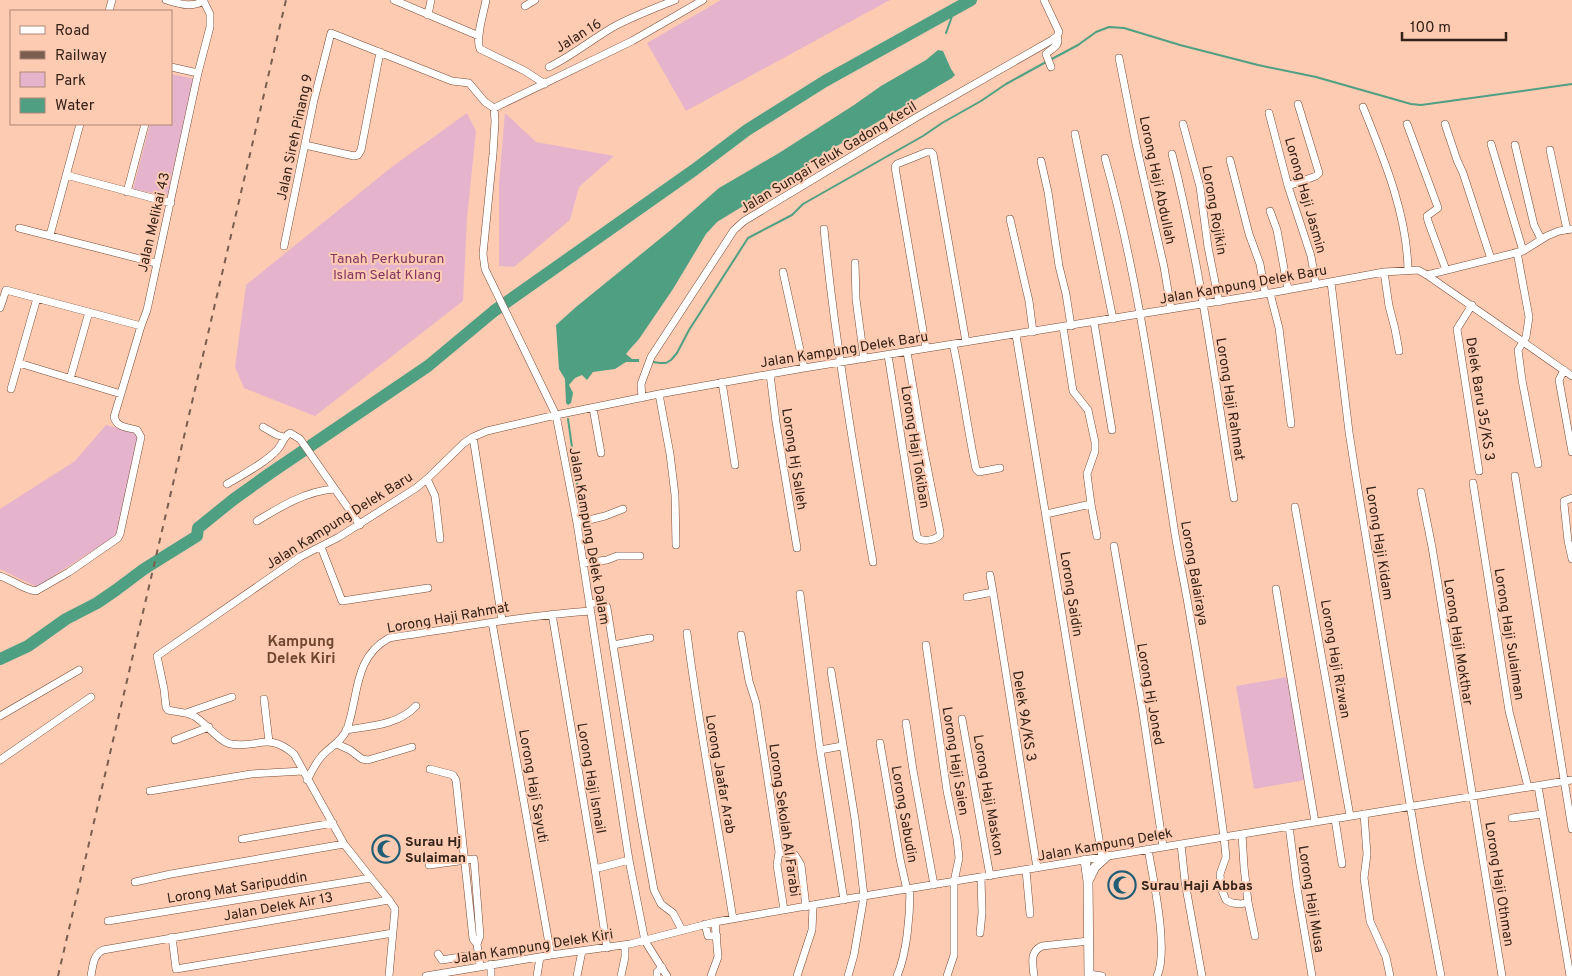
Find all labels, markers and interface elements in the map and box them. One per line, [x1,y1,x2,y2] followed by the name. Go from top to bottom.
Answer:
[10,10,172,125] legend
[1402,10,1506,42] scale bar
[553,16,605,57] street label: Jalan 16
[1410,19,1451,38] text: 100 m
[55,22,90,41] text: Road
[55,47,107,66] text: Railway
[55,72,86,91] text: Park
[274,73,317,202] street label: Jalan Sireh Pinang 9
[55,97,95,116] text: Water
[737,99,920,218] street label: Jalan Sungai Teluk Gadong Kecil
[1135,115,1178,246] street label: Lorong Haji Abdullah
[1280,135,1329,255] street label: Lorong Haji Jasmin
[1197,164,1230,256] street label: Lorong Rojikin
[135,171,174,274] street label: Jalan Melikai 43
[330,251,444,284] park label: Tanah Perkuburan Islam Selat Klang
[1158,262,1328,309] street label: Jalan Kampung Delek Baru
[759,329,930,372] street label: Jalan Kampung Delek Baru
[1461,336,1498,462] street label: Delek Baru 35/KS 3
[1211,337,1248,462] street label: Lorong Haji Rahmat
[896,385,933,510] street label: Lorong Haji Tokiban
[777,407,810,511] street label: Lorong Hj Salleh
[565,446,613,626] street label: Jalan Kampung Delek Dalam
[263,469,416,574] street label: Jalan Kampung Delek Baru
[1361,485,1396,602] street label: Lorong Haji Kidam
[1176,520,1211,627] street label: Lorong Balairaya
[1055,550,1086,638] street label: Lorong Saidin
[1490,567,1527,701] street label: Lorong Haji Sulaiman
[1439,578,1476,707] street label: Lorong Haji Mokthar
[386,599,511,638] street label: Lorong Haji Rahmat
[1316,599,1353,720] street label: Lorong Haji Rizwan
[267,633,335,669] district label: Kampung Delek Kiri
[1132,642,1167,747] street label: Lorong Hj Joned
[1008,670,1039,763] street label: Delek 9A/KS 3
[938,706,972,817] street label: Lorong Haji Saien
[701,714,738,835] street label: Lorong Jaafar Arab
[572,722,609,835] street label: Lorong Haji Ismail
[514,728,551,844] street label: Lorong Haji Sayuti
[969,733,1007,857] street label: Lorong Haji Maskon
[764,743,803,898] street label: Lorong Sekolah Al Farabi
[887,764,920,864] street label: Lorong Sabudin
[1480,821,1517,948] street label: Lorong Haji Othman
[1036,825,1174,866] street label: Jalan Kampung Delek
[371,834,401,864] mosque icon: Surau Hj Sulaiman
[405,834,466,867] place label: Surau Hj Sulaiman
[1294,844,1327,954] street label: Lorong Haji Musa
[166,869,309,908] street label: Lorong Mat Saripuddin
[1107,870,1137,900] mosque icon: Surau Haji Abbas
[1141,878,1253,895] place label: Surau Haji Abbas
[222,889,334,925] street label: Jalan Delek Air 13
[452,926,614,969] street label: Jalan Kampung Delek Kiri

